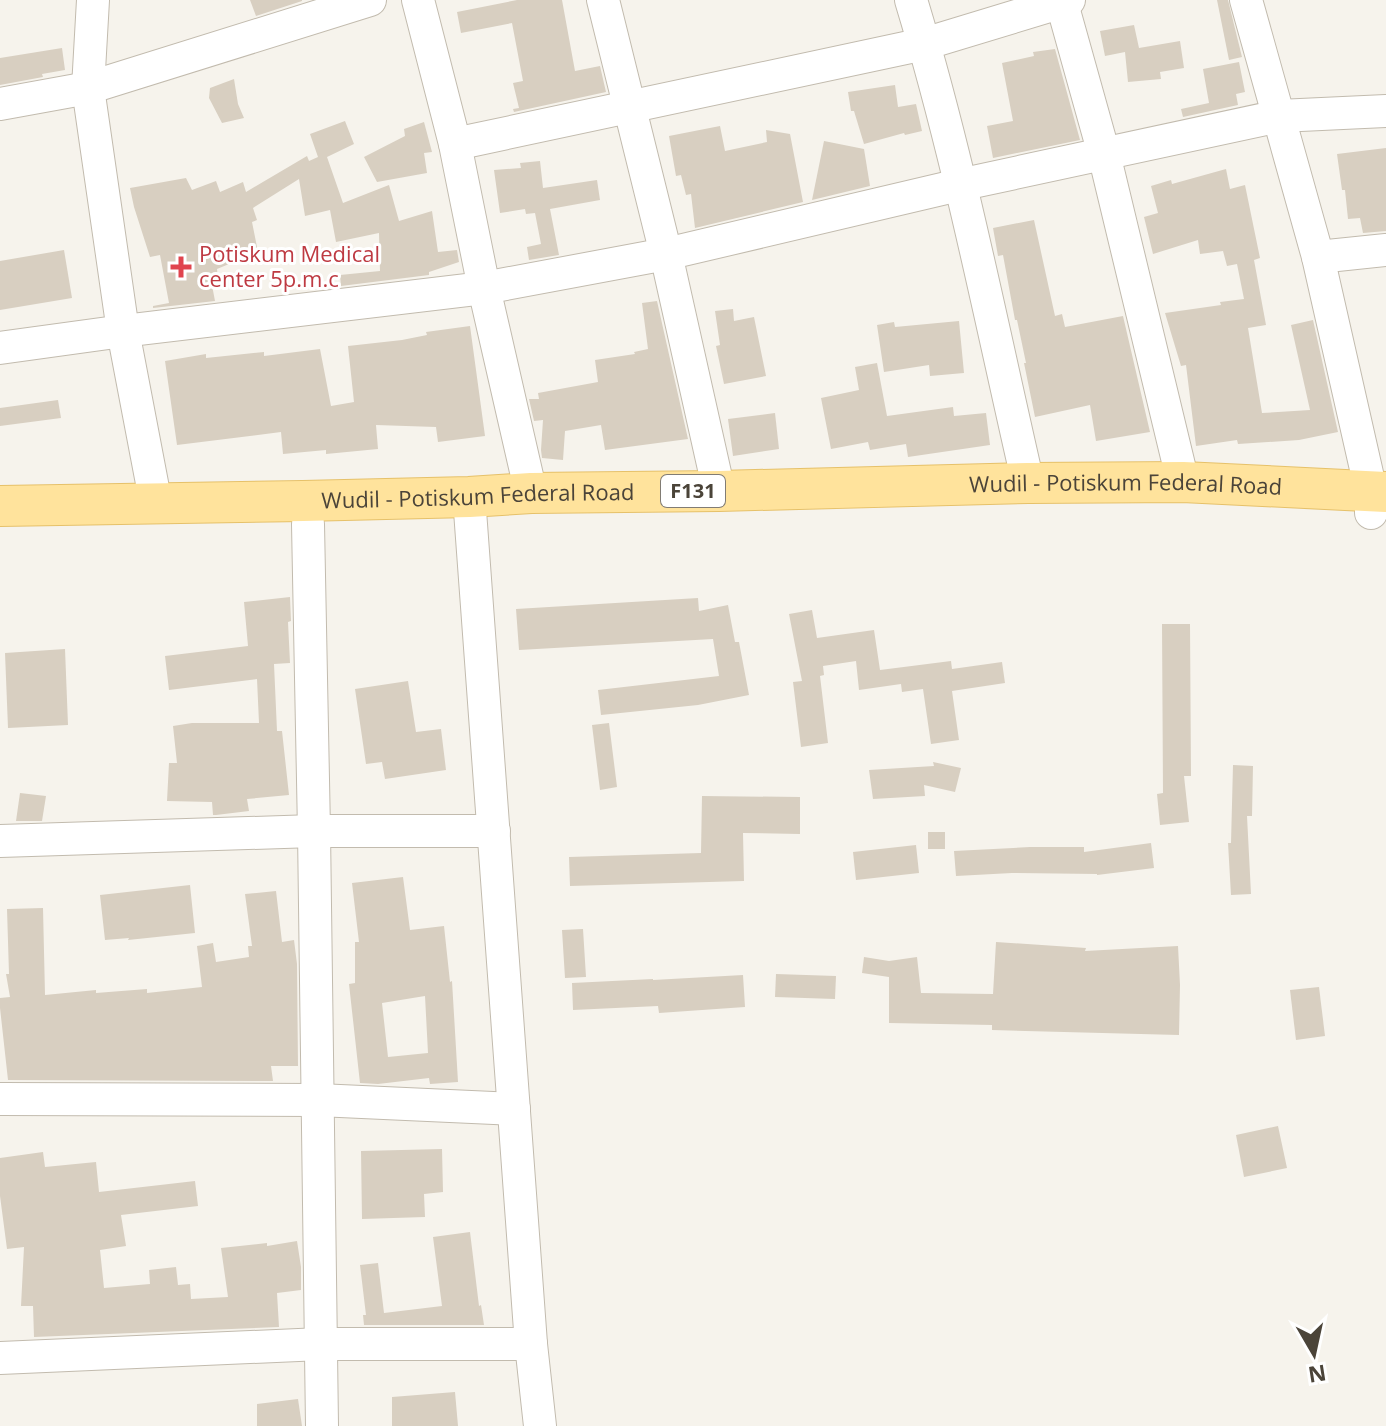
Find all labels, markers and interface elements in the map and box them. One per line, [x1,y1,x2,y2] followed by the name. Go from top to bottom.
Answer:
[199,238,380,293] place label: Potiskum Medical center 5p.m.c
[170,256,192,278] marker: Potiskum Medical center 5p.m.c
[969,466,1283,501] street label: Wudil - Potiskum Federal Road
[661,475,725,507] road number: F131
[321,476,634,515] street label: Wudil - Potiskum Federal Road
[1274,1314,1354,1394] north arrow
[1306,1359,1328,1391] text: N

